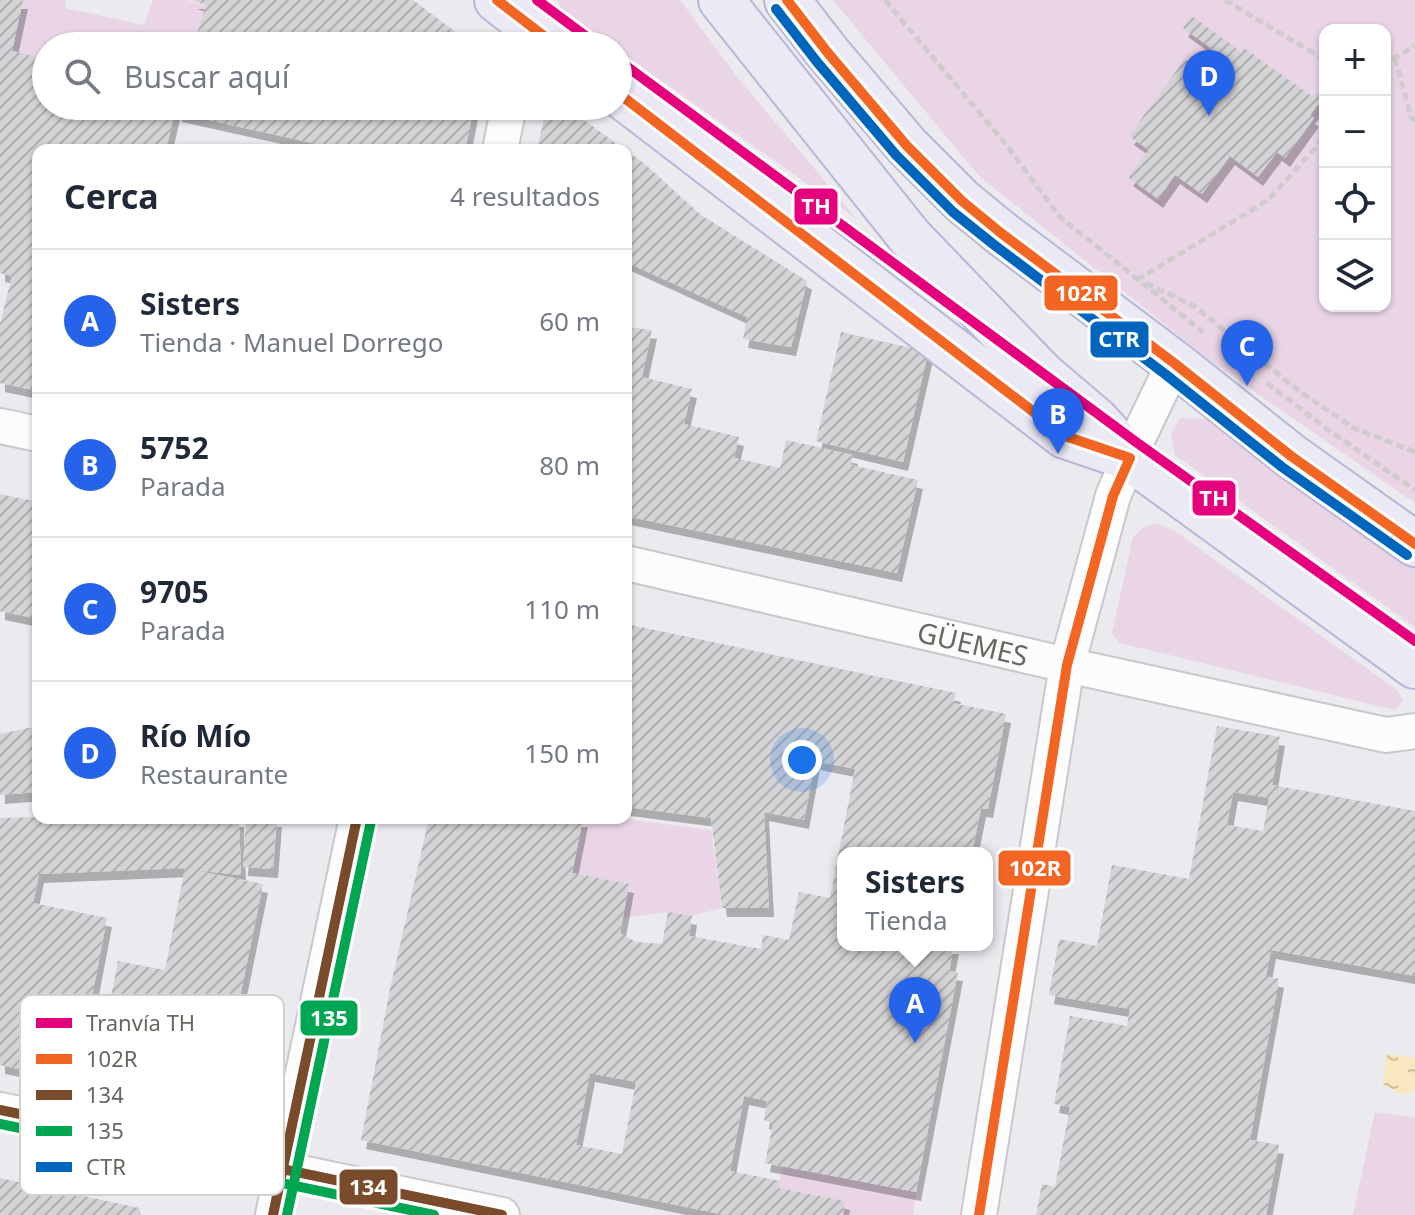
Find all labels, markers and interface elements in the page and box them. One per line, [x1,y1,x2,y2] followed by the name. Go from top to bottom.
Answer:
[1319,24,1391,312] map controls
[1319,24,1391,96] button: +
[32,32,632,120] search box
[1183,50,1235,116] pin: D
[60,54,104,98] icon: search
[124,56,289,97] text: Buscar aquí
[1319,96,1391,168] button: −
[1319,168,1391,240] button: locate
[64,173,159,219] text: Cerca
[450,178,600,214] text: 4 resultados
[793,187,839,226] line badge: TH
[801,190,831,220] text: TH
[1319,240,1391,312] button: layers
[1043,274,1119,312] line badge: 102R
[1055,277,1108,307] text: 102R
[140,283,240,324] text: Sisters
[81,303,99,339] text: A
[539,303,600,339] text: 60 m
[1089,320,1150,359] line badge: CTR
[1221,320,1273,386] pin: C
[1098,323,1140,353] text: CTR
[140,324,443,360] text: Tienda · Manuel Dorrego
[1032,388,1084,454] pin: B
[140,427,209,468] text: 5752
[81,447,99,483] text: B
[539,447,600,483] text: 80 m
[140,468,226,504] text: Parada
[1191,479,1237,517] line badge: TH
[1199,482,1229,512] text: TH
[140,571,209,612] text: 9705
[82,591,98,627] text: C
[524,591,600,627] text: 110 m
[140,612,226,648] text: Parada
[914,612,1032,674] street label: GÜEMES
[140,715,251,756] text: Río Mío
[80,735,100,771] text: D
[524,735,600,771] text: 150 m
[782,740,822,780] your location
[140,756,288,792] text: Restaurante
[837,847,993,951] popup
[997,849,1072,887] line badge: 102R
[1009,852,1062,882] text: 102R
[865,861,965,902] text: Sisters
[865,902,948,938] text: Tienda
[889,977,941,1043] pin: A
[20,995,284,1195] legend
[299,999,359,1037] line badge: 135
[310,1002,348,1032] text: 135
[86,1007,195,1037] text: Tranvía TH
[86,1043,138,1073] text: 102R
[86,1079,124,1109] text: 134
[86,1115,124,1145] text: 135
[86,1151,126,1181] text: CTR
[338,1168,399,1206] line badge: 134
[349,1171,387,1201] text: 134

